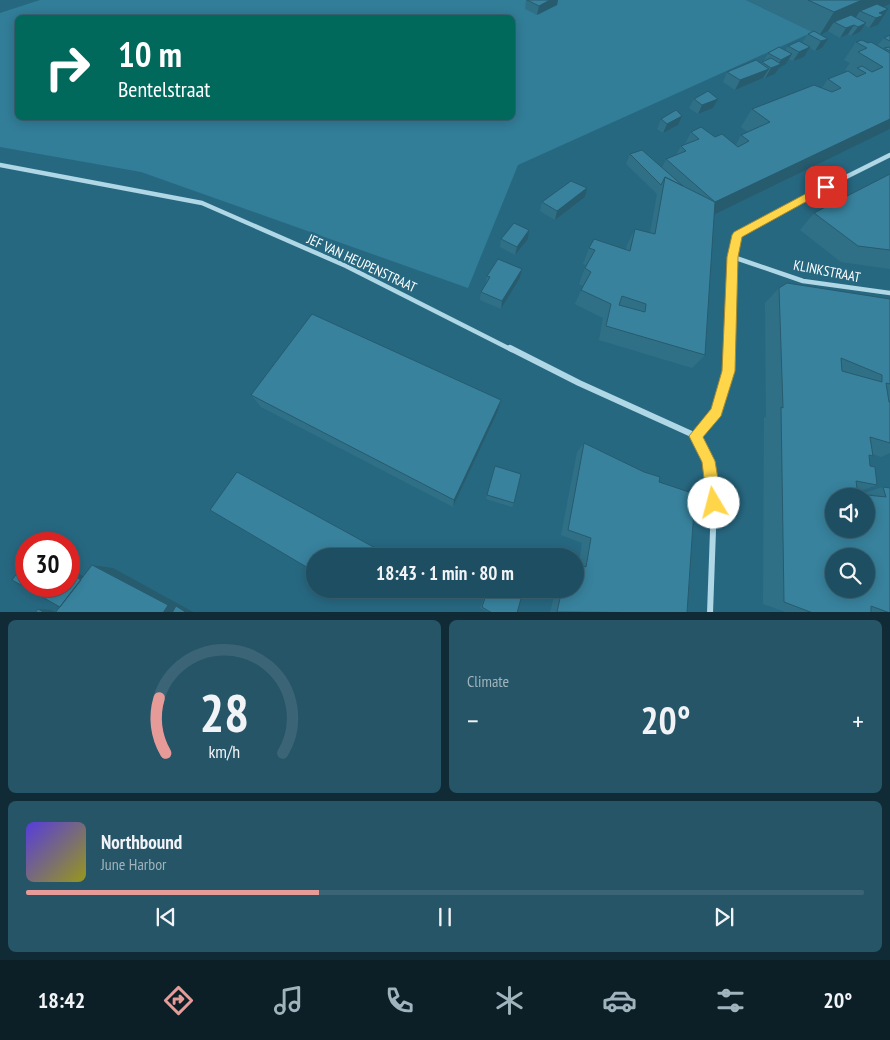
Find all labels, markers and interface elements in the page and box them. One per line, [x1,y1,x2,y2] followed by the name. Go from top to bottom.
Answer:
[118,31,182,77] text: 10 m
[35,35,100,100] icon: right
[118,75,210,103] text: Bentelstraat
[805,166,847,208] pin
[812,173,840,201] icon: arrive
[303,229,420,297] street label: JEF VAN HEUPENSTRAAT
[792,256,863,286] street label: KLINKSTRAAT
[687,476,739,528] position arrow
[825,488,875,598] map controls
[825,488,875,538] button: sound
[15,532,80,597] speed limit sign: 30
[825,548,875,598] button: search
[376,561,514,585] text: 18:43 · 1 min · 80 m
[467,671,509,691] text: Climate
[200,679,249,746] text: 28
[640,695,691,744] text: 20°
[467,702,479,739] text: −
[852,702,864,739] text: +
[209,740,240,763] text: km/h
[101,830,182,854] text: Northbound
[101,854,166,874] text: June Harbor
[152,903,180,931] icon: previous
[431,903,459,931] icon: pause
[710,903,738,931] icon: next
[161,983,196,1018] icon: directions
[271,983,306,1018] icon: music
[382,983,417,1018] icon: phone
[492,983,527,1018] icon: climate
[602,983,637,1018] icon: car
[713,983,748,1018] icon: filters
[38,986,85,1014] text: 18:42
[823,986,852,1014] text: 20°

